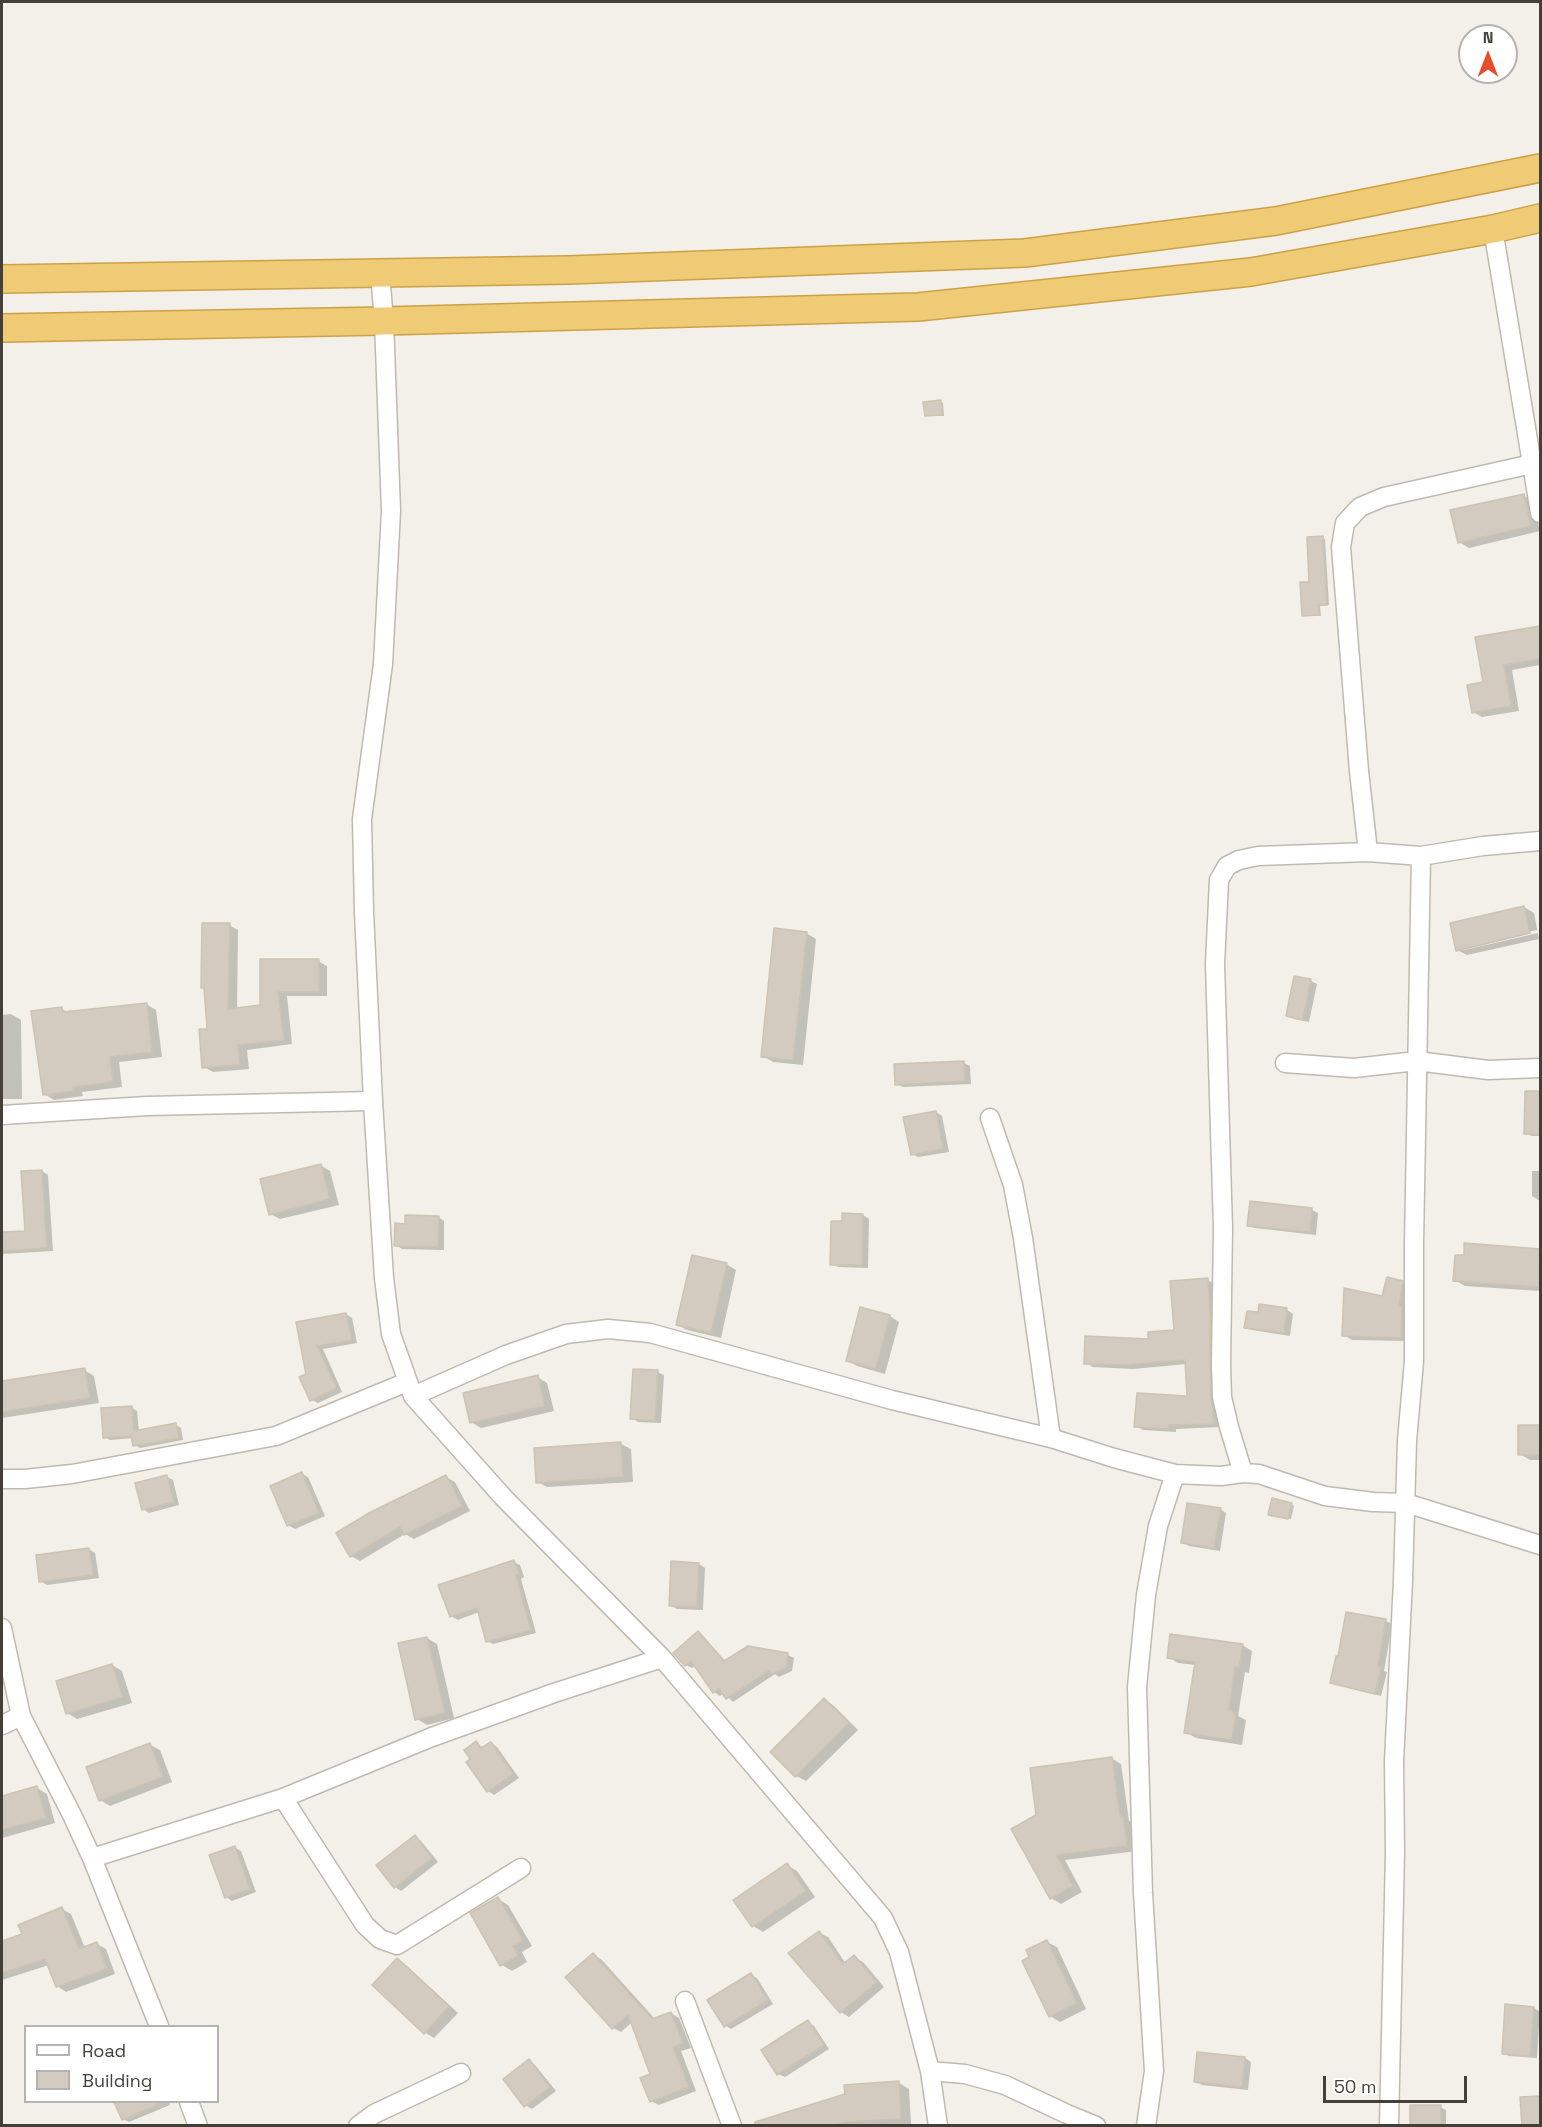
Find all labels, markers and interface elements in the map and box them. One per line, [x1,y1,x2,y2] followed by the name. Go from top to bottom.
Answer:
[1458,24,1518,84] north arrow
[1483,27,1493,48] text: N
[24,2025,219,2103] legend
[82,2039,126,2062] text: Road
[1326,2064,1470,2102] scale bar
[82,2069,152,2092] text: Building
[1334,2075,1376,2098] text: 50 m

